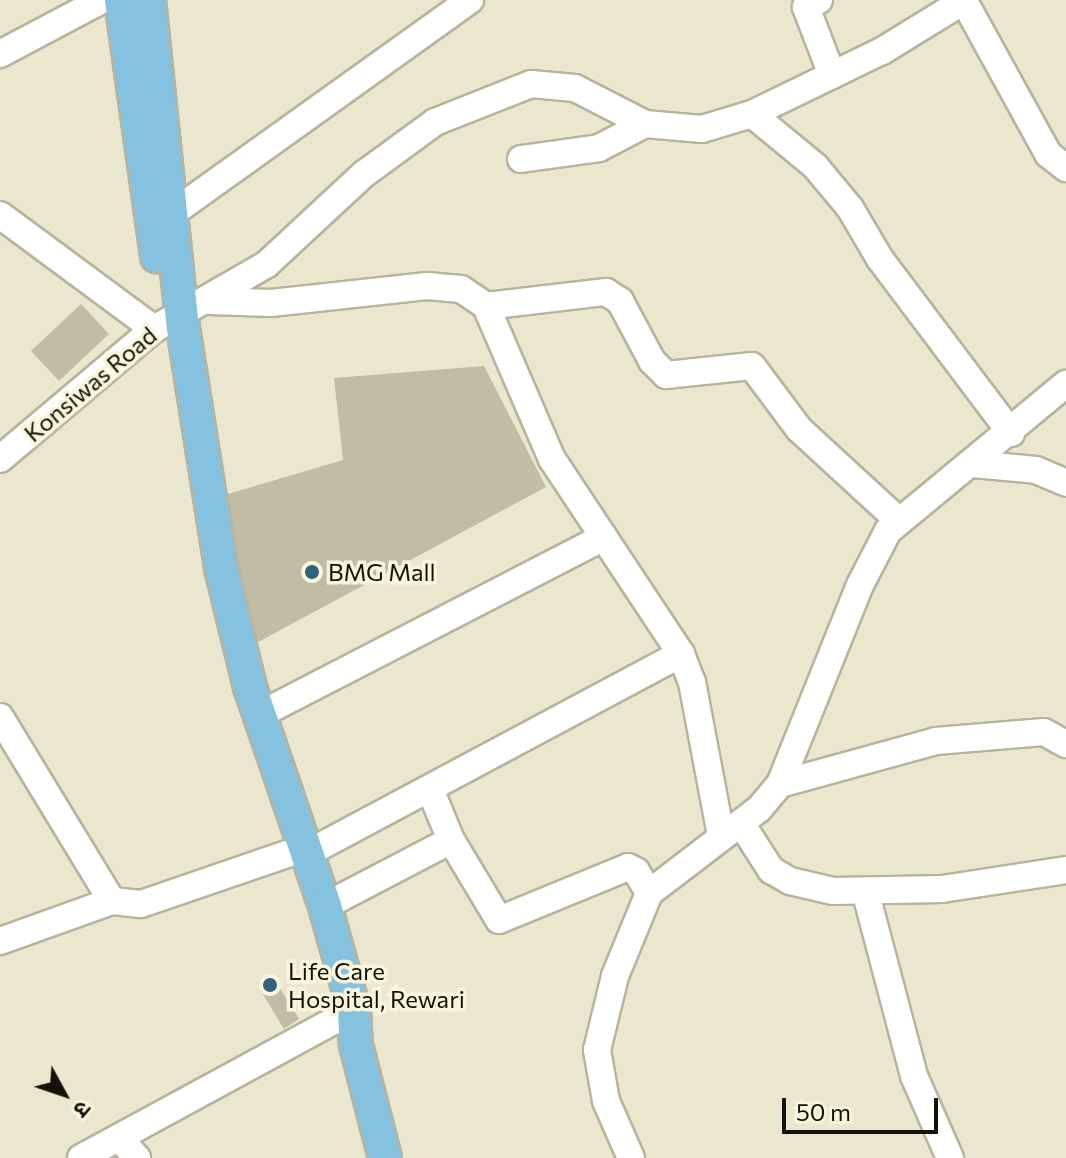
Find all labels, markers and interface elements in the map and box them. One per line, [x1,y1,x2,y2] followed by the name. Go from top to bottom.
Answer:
[18,320,162,448] street label: Konsiwas Road
[328,558,436,586] place label: BMG Mall
[303,563,321,581] marker: BMG Mall
[288,957,465,1013] place label: Life Care Hospital, Rewari
[259,974,281,996] marker: Life Care Hospital, Rewari
[24,1054,104,1134] north arrow
[786,1082,942,1132] scale bar
[68,1096,97,1123] text: उ
[796,1097,851,1126] text: 50 m

